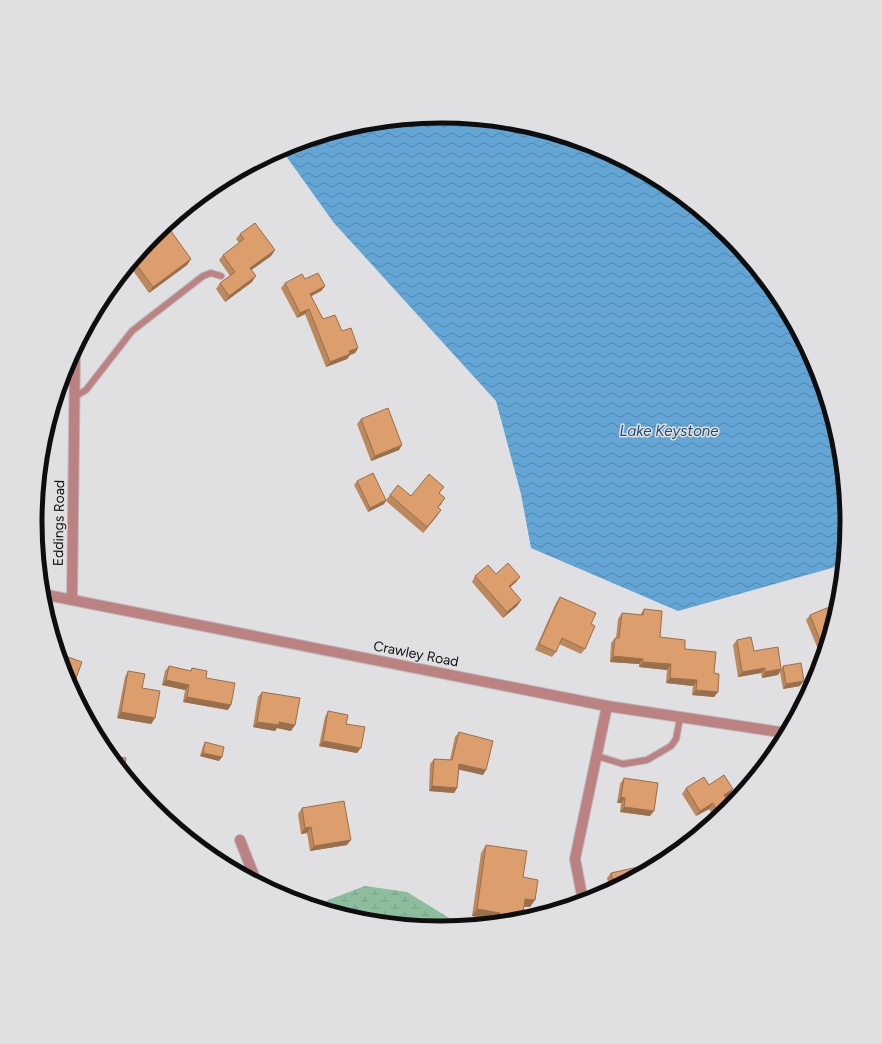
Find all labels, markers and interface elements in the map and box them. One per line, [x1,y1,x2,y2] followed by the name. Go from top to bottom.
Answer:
[620,422,718,440] water label: Lake Keystone
[50,480,68,566] street label: Eddings Road
[372,637,460,671] street label: Crawley Road

